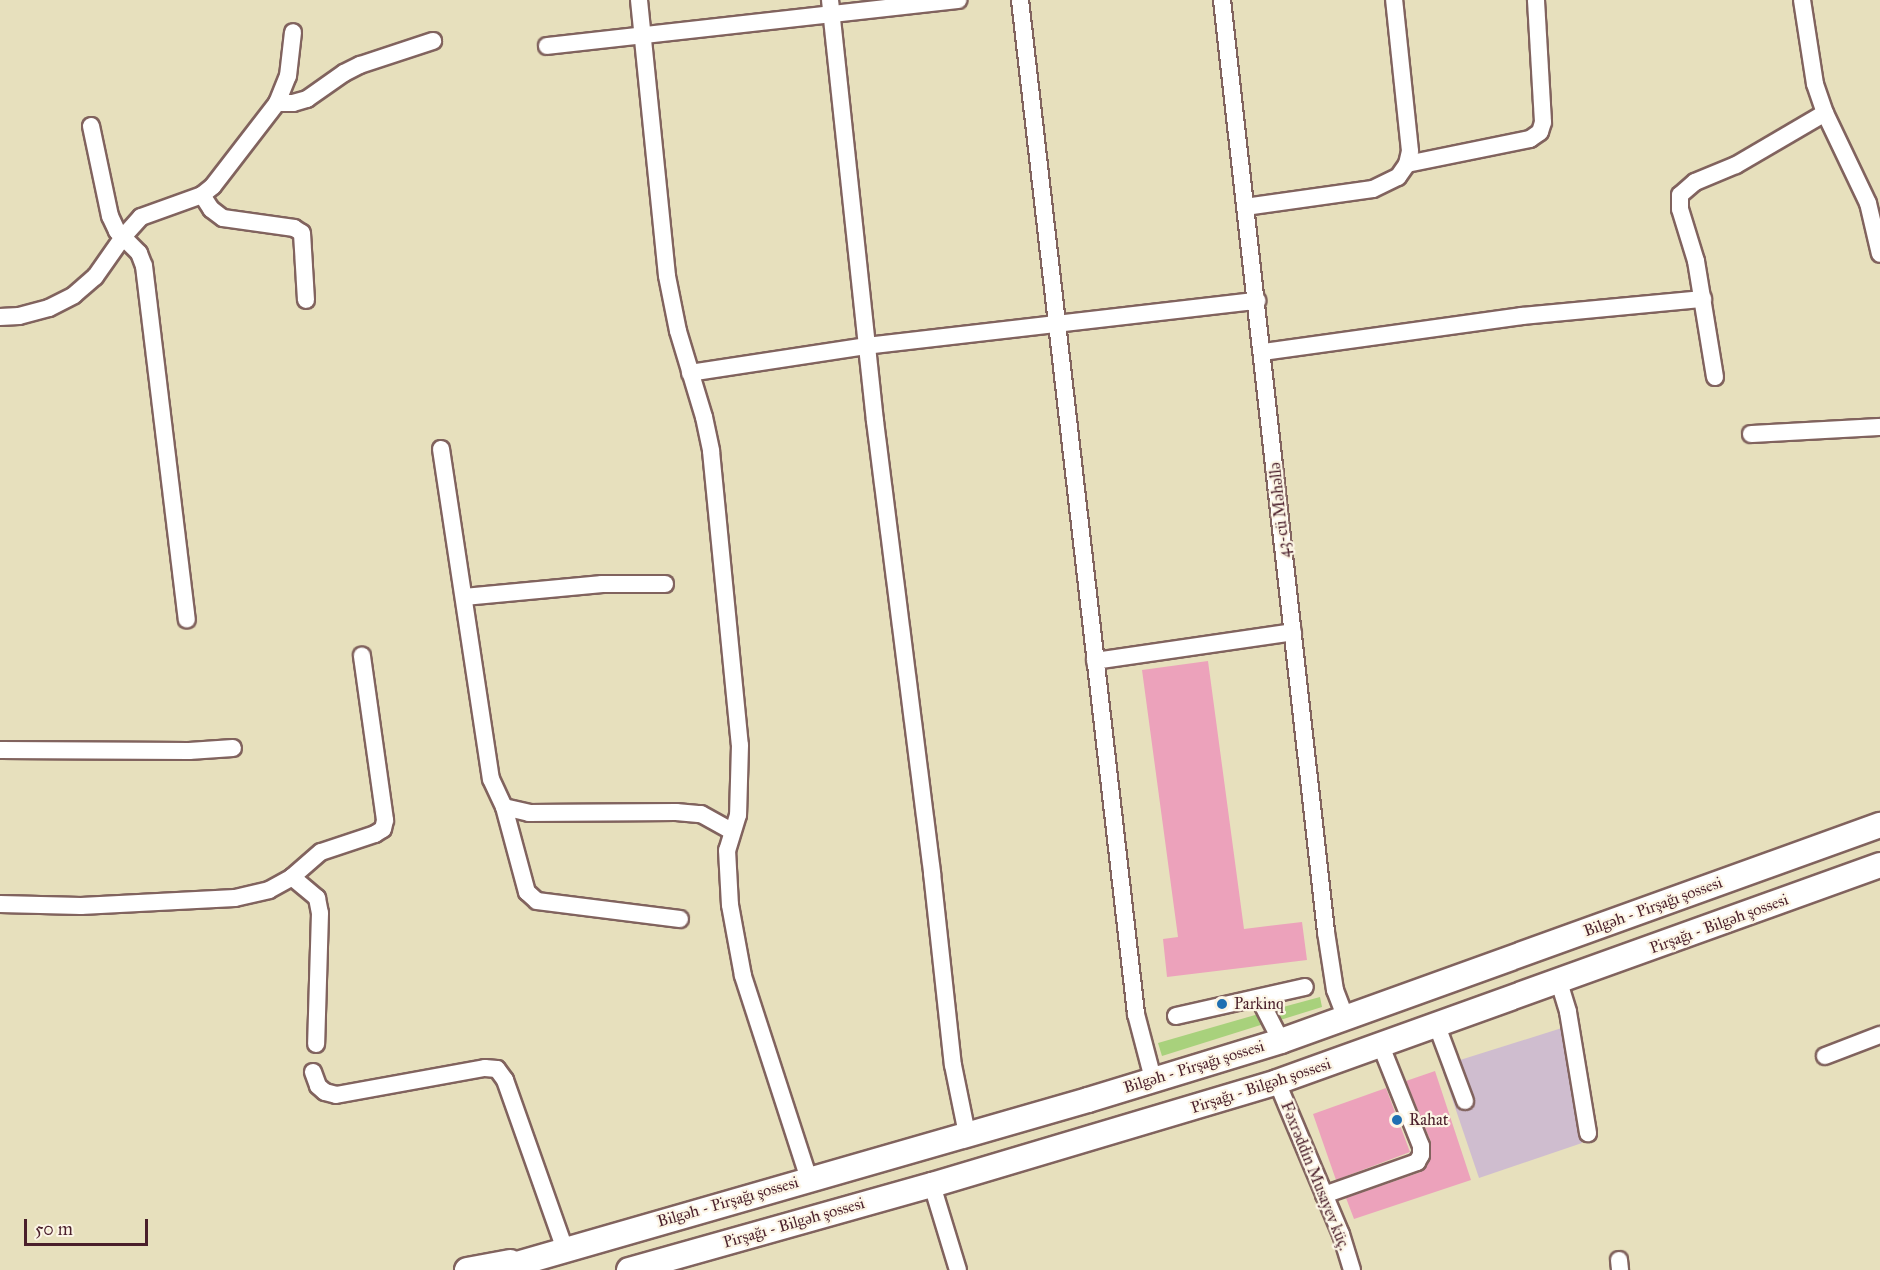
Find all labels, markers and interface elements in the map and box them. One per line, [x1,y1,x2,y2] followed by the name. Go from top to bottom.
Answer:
[1265,461,1295,559] street label: 43-cü Məhəllə
[1581,873,1725,941] street label: Bilgəh - Pirşağı şossesi
[1647,890,1791,958] street label: Pirşağı - Bilgəh şossesi
[1234,994,1284,1014] place label: Parkinq
[1215,997,1229,1011] marker: Parkinq
[1121,1036,1267,1098] street label: Bilgəh - Pirşağı şossesi
[1189,1054,1333,1118] street label: Pirşağı - Bilgəh şossesi
[1276,1099,1354,1253] street label: Fəxrəddin Musayev küç.
[1409,1110,1448,1130] place label: Rahat
[1390,1113,1404,1127] marker: Rahat
[655,1173,801,1231] street label: Bilgəh - Pirşağı şossesi
[721,1194,867,1252] street label: Pirşağı - Bilgəh şossesi
[27,1207,152,1245] scale bar
[35,1218,73,1240] text: 50 m

